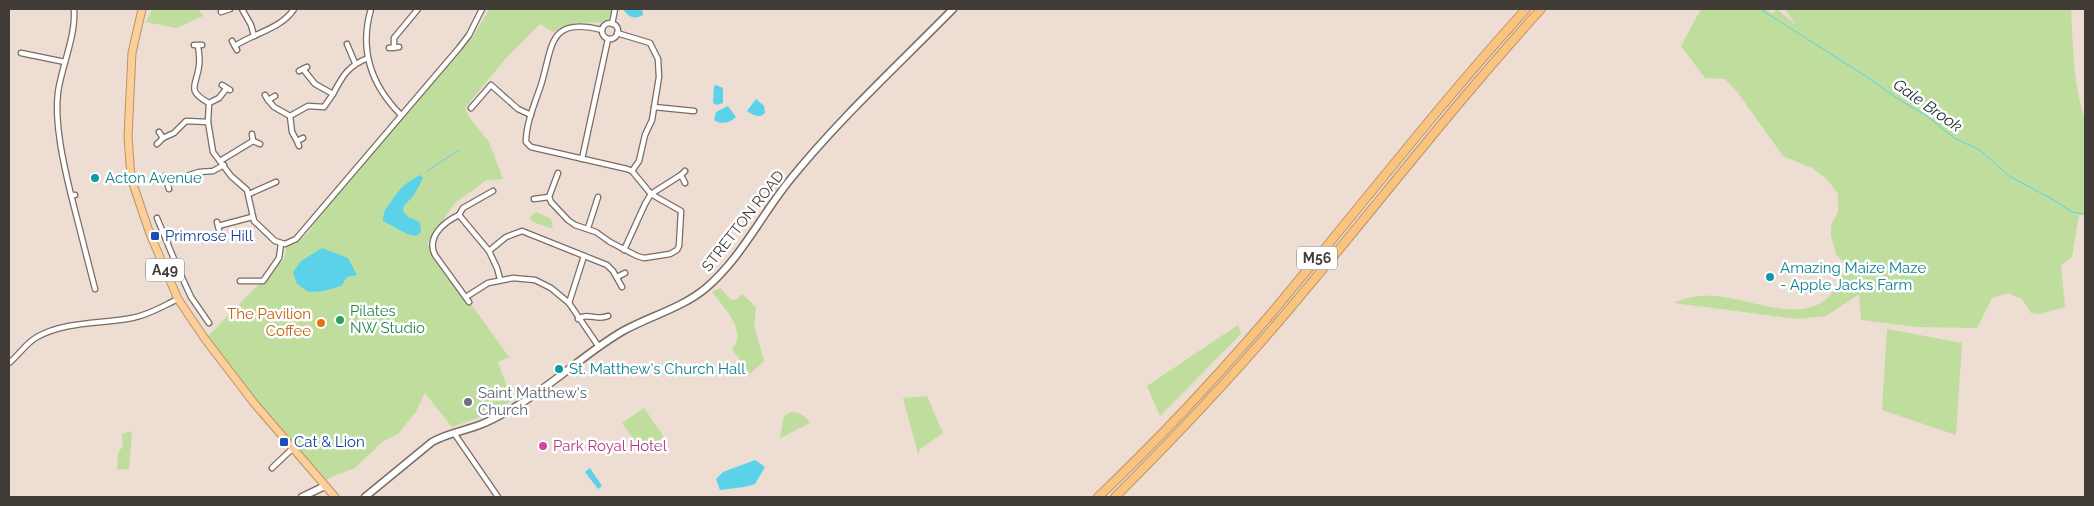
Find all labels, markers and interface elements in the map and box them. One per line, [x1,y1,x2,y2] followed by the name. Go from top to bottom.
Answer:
[1890,75,1966,136] water label: Gale Brook
[698,167,788,275] street label: STRETTON ROAD
[105,169,202,187] place label: Acton Avenue
[89,172,101,184] marker: Acton Avenue
[165,227,254,245] place label: Primrose Hill
[149,230,161,242] marker: Primrose Hill
[1297,247,1337,270] road number: M56
[146,258,184,282] road number: A49
[1780,259,1926,294] place label: Amazing Maize Maze - Apple Jacks Farm
[1764,271,1776,283] marker: Amazing Maize Maze - Apple Jacks Farm
[350,302,425,337] place label: Pilates NW Studio
[227,305,311,340] place label: The Pavilion Coffee
[334,314,346,326] marker: Pilates NW Studio
[315,317,327,329] marker: The Pavilion Coffee
[569,360,746,378] place label: St. Matthew's Church Hall
[553,363,565,375] marker: St. Matthew's Church Hall
[478,384,587,419] place label: Saint Matthew's Church
[462,396,474,408] marker: Saint Matthew's Church
[294,433,365,451] place label: Cat & Lion
[278,436,290,448] marker: Cat & Lion
[553,437,668,455] place label: Park Royal Hotel
[537,440,549,452] marker: Park Royal Hotel

